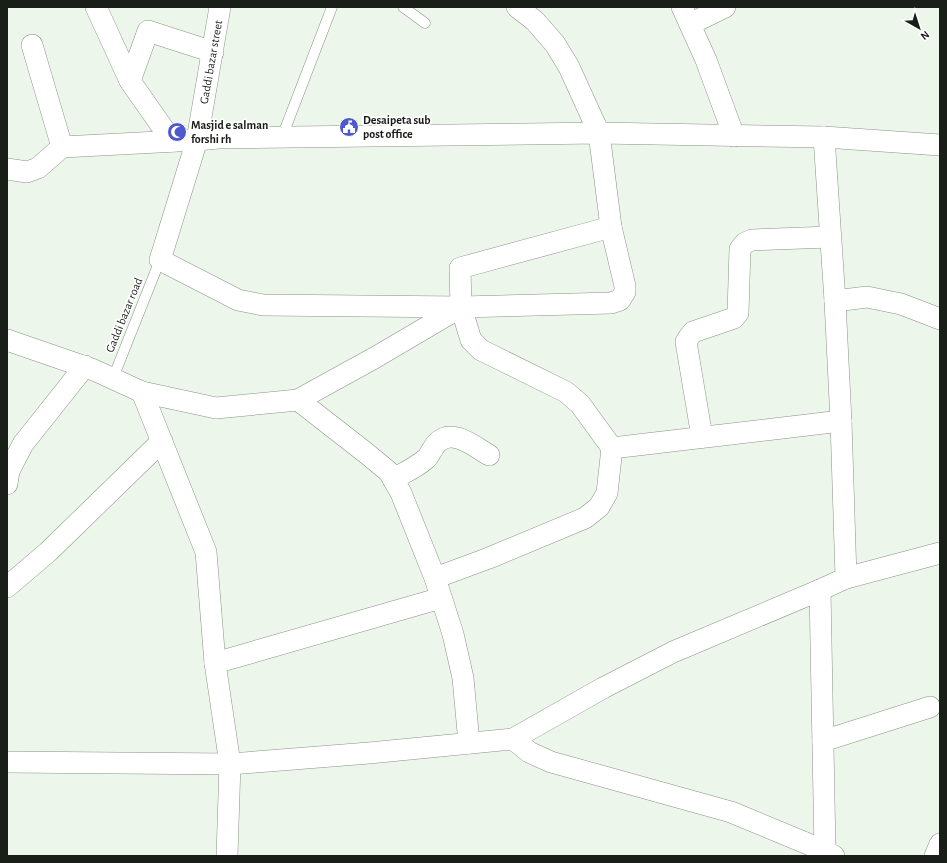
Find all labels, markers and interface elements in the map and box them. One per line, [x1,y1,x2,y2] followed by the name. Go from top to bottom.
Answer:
[899,8,939,48] north arrow
[198,19,224,105] street label: Gaddi bazar street
[919,29,931,42] text: N
[363,114,431,140] place label: Desaipeta sub post office
[338,116,360,138] public building icon: Desaipeta sub post office
[191,119,268,145] place label: Masjid e salman forshi rh
[166,121,188,143] mosque icon: Masjid e salman forshi rh
[104,276,144,354] street label: Gaddi bazar road

